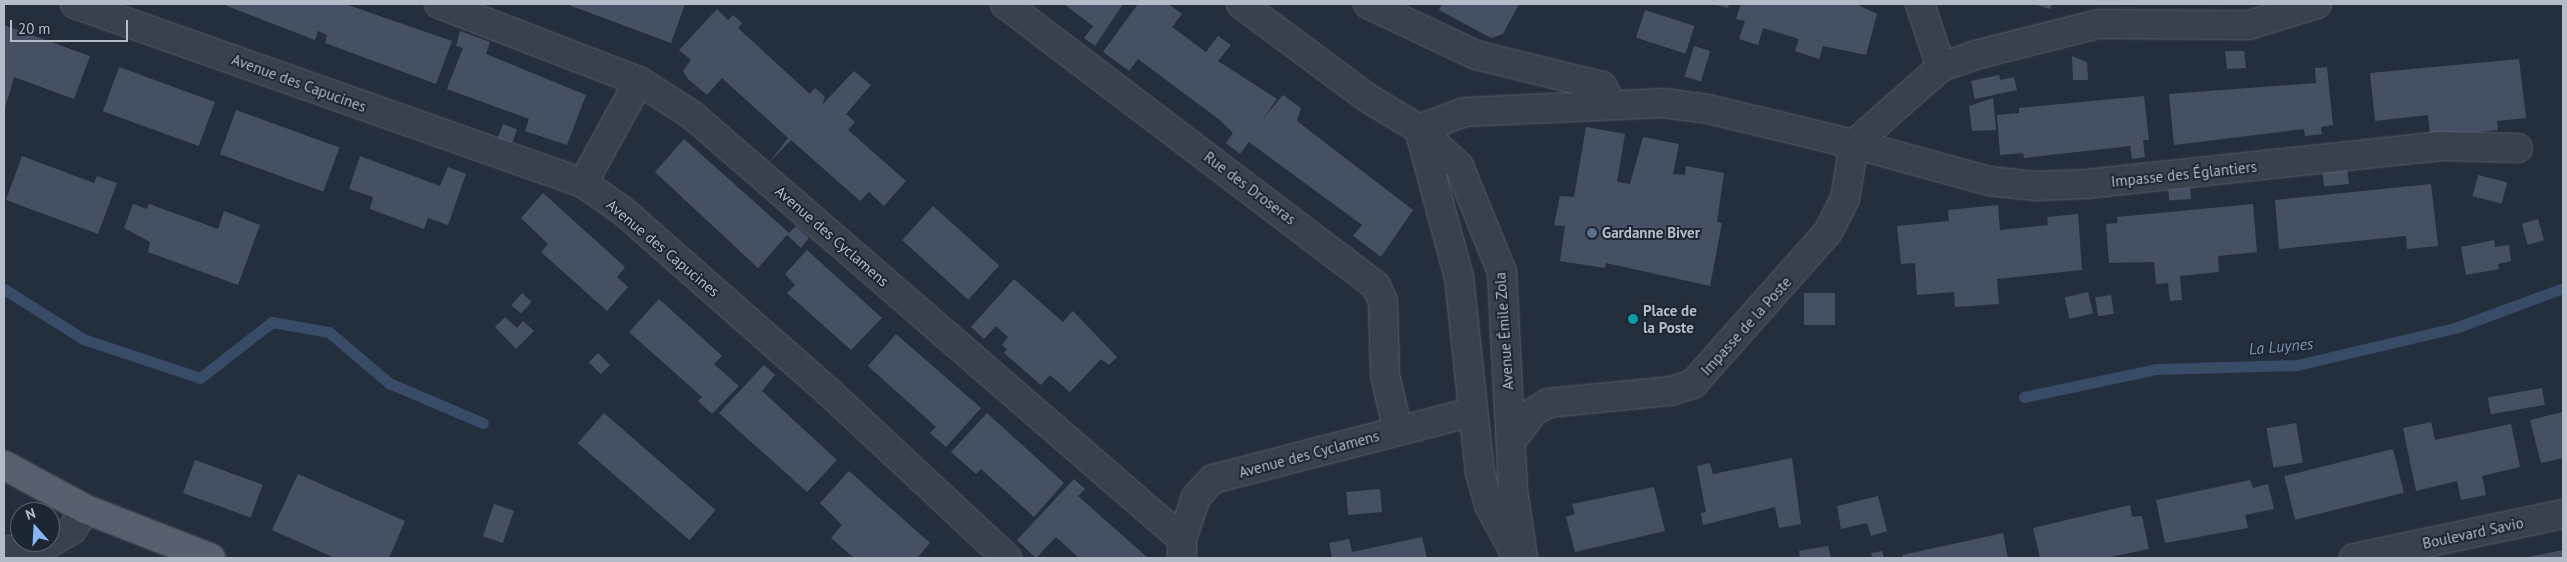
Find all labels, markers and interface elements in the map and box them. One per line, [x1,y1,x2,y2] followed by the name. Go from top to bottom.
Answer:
[12,10,130,42] scale bar
[18,19,51,38] text: 20 m
[229,50,369,116] street label: Avenue des Capucines
[1201,148,1299,228] street label: Rue des Droseras
[2110,157,2258,191] street label: Impasse des Églantiers
[772,182,892,290] street label: Avenue des Cyclamens
[603,196,723,300] street label: Avenue des Capucines
[1602,224,1700,242] place label: Gardanne Biver
[1586,227,1598,239] marker: Gardanne Biver
[1491,271,1517,391] street label: Avenue Émile Zola
[1697,273,1795,379] street label: Impasse de la Poste
[1643,301,1697,336] place label: Place de la Poste
[1627,313,1639,325] marker: Place de la Poste
[2248,334,2314,358] water label: La Luynes
[1237,427,1381,481] street label: Avenue des Cyclamens
[10,502,60,552] north arrow
[23,504,38,524] text: N
[2421,513,2525,553] street label: Boulevard Savio

